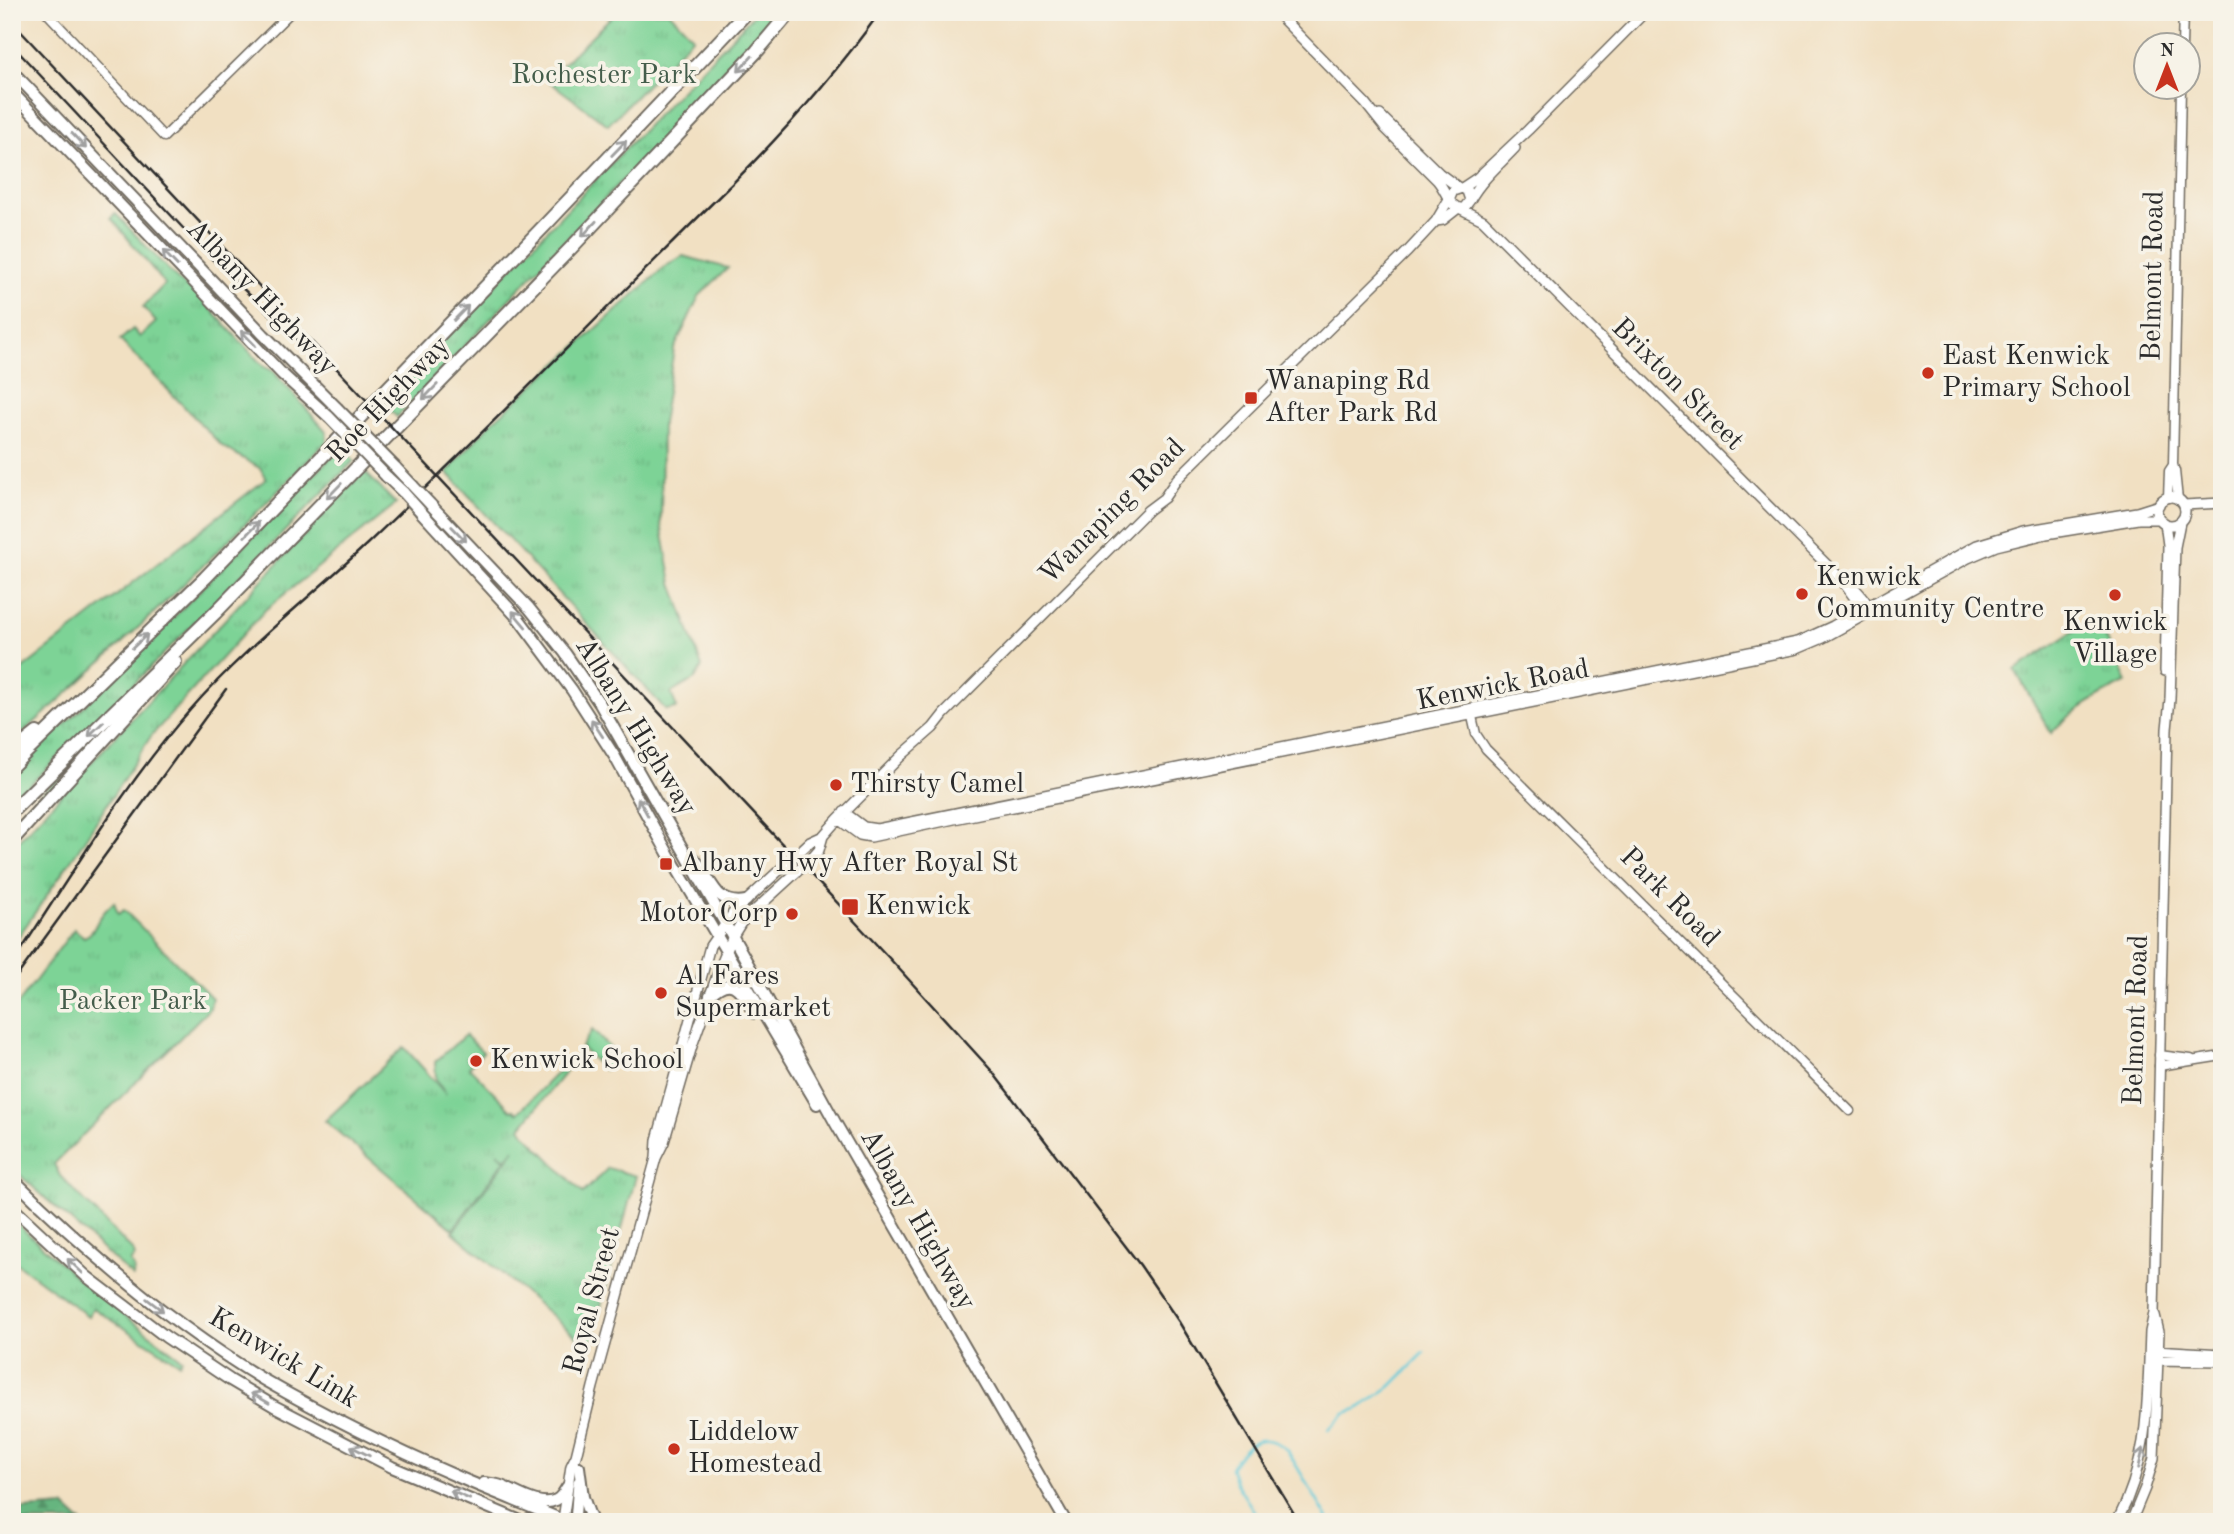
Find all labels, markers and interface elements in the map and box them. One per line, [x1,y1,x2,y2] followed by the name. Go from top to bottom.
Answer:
[2132,32,2202,102] north arrow
[2160,42,2175,61] text: N
[736,55,753,72] one-way arrow
[511,62,697,90] park label: Rochester Park
[70,132,87,150] one-way arrow
[610,140,627,157] one-way arrow
[2139,190,2169,362] street label: Belmont Road
[180,215,342,381] street label: Albany Highway
[580,220,597,237] one-way arrow
[162,250,179,267] one-way arrow
[453,304,470,321] one-way arrow
[1606,314,1748,456] street label: Brixton Street
[239,330,256,347] one-way arrow
[322,331,456,469] street label: Roe Highway
[1942,343,2130,403] place label: East Kenwick Primary School
[1920,365,1936,381] marker: East Kenwick Primary School
[1265,368,1438,428] place label: Wanaping Rd After Park Rd
[422,383,439,400] one-way arrow
[1243,390,1259,406] marker: Wanaping Rd After Park Rd
[1035,434,1191,590] street label: Wanaping Road
[326,483,343,500] one-way arrow
[243,521,260,538] one-way arrow
[451,525,468,542] one-way arrow
[1816,564,2044,624] place label: Kenwick Community Centre
[1794,586,1810,602] marker: Kenwick Community Centre
[2107,587,2123,603] marker: Kenwick Village
[2062,609,2168,669] place label: Kenwick Village
[511,610,527,628] one-way arrow
[131,633,148,650] one-way arrow
[569,633,701,821] street label: Albany Highway
[1414,656,1592,716] street label: Kenwick Road
[589,719,604,738] one-way arrow
[88,721,105,738] one-way arrow
[850,771,1024,799] place label: Thirsty Camel
[828,777,844,793] marker: Thirsty Camel
[636,797,650,817] one-way arrow
[1614,843,1724,953] street label: Park Road
[680,850,1018,878] place label: Albany Hwy After Royal St
[658,856,674,872] marker: Albany Hwy After Royal St
[866,893,971,921] place label: Kenwick
[840,897,860,917] marker: Kenwick
[639,900,778,928] place label: Motor Corp
[784,906,800,922] marker: Motor Corp
[2120,934,2154,1106] street label: Belmont Road
[675,963,831,1023] place label: Al Fares Supermarket
[653,985,669,1001] marker: Al Fares Supermarket
[59,988,207,1016] park label: Packer Park
[490,1047,683,1075] place label: Kenwick School
[468,1053,484,1069] marker: Kenwick School
[854,1125,980,1315] street label: Albany Highway
[560,1224,626,1378] street label: Royal Street
[67,1257,84,1274] one-way arrow
[145,1297,163,1312] one-way arrow
[203,1303,363,1415] street label: Kenwick Link
[251,1391,271,1405] one-way arrow
[688,1419,822,1479] place label: Liddelow Homestead
[666,1441,682,1457] marker: Liddelow Homestead
[350,1443,371,1457] one-way arrow
[2135,1447,2148,1470] one-way arrow
[450,1488,471,1501] one-way arrow

